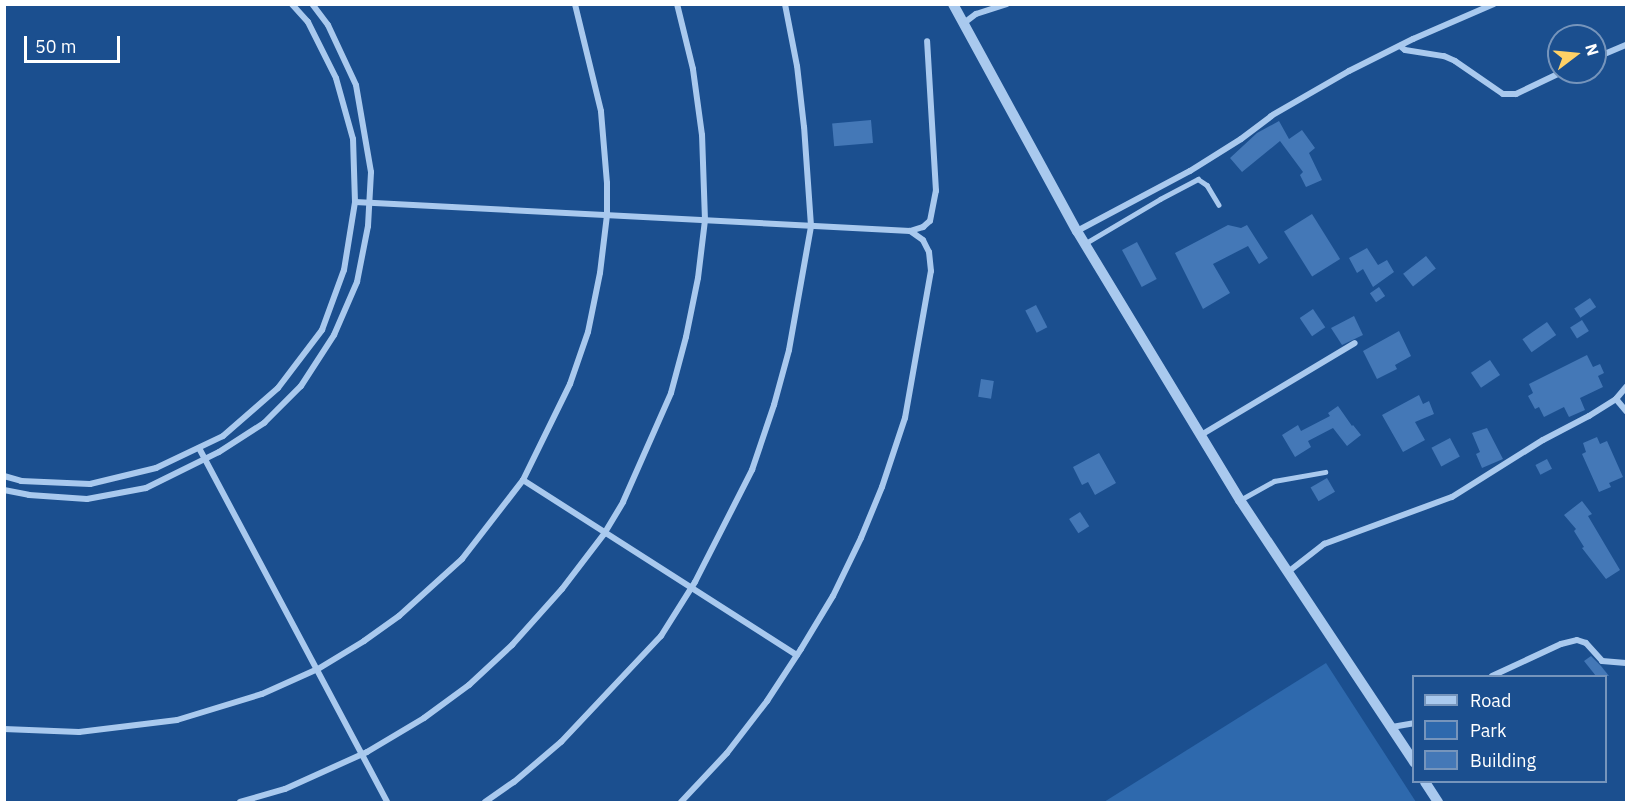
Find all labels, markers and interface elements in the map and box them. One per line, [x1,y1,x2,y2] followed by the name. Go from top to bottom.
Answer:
[27,24,123,62] scale bar
[1547,24,1607,84] north arrow
[35,35,77,58] text: 50 m
[1581,41,1604,58] text: N
[1412,675,1607,783] legend
[1470,689,1511,712] text: Road
[1470,719,1506,742] text: Park
[1470,749,1536,772] text: Building

